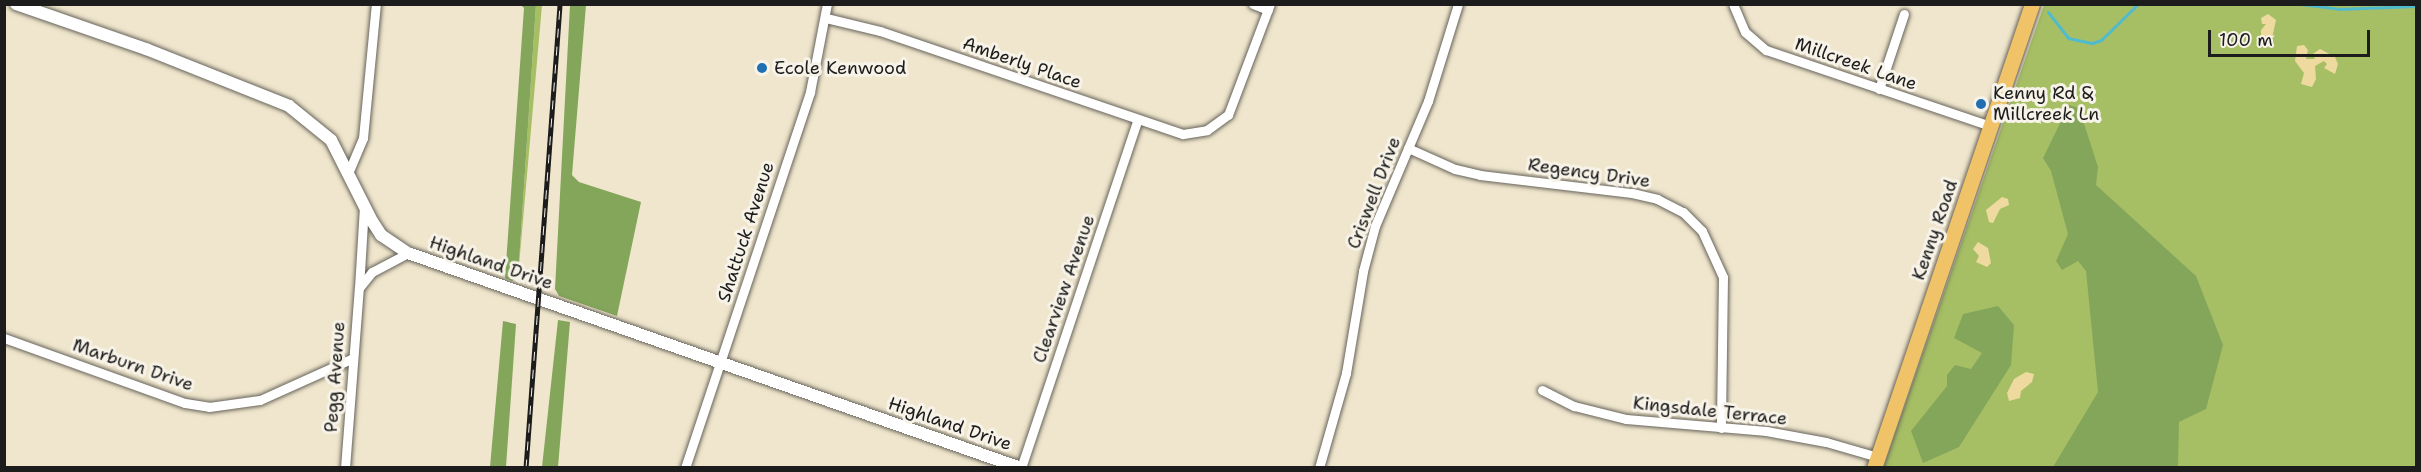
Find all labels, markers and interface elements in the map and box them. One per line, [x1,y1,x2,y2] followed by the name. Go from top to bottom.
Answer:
[2211,18,2373,56] scale bar
[2219,28,2273,52] text: 100 m
[960,33,1084,93] street label: Amberly Place
[1792,33,1920,95] street label: Millcreek Lane
[774,57,906,79] place label: Ecole Kenwood
[755,61,769,75] marker: Ecole Kenwood
[1993,83,2099,125] place label: Kenny Rd & Millcreek Ln
[1974,97,1988,111] marker: Kenny Rd & Millcreek Ln
[1343,134,1405,252] street label: Criswell Drive
[1527,154,1651,192] street label: Regency Drive
[713,159,779,305] street label: Shattuck Avenue
[1908,177,1962,283] street label: Kenny Road
[1029,212,1099,366] street label: Clearview Avenue
[426,232,556,294] street label: Highland Drive
[320,321,350,433] street label: Pegg Avenue
[70,334,196,396] street label: Marburn Drive
[1632,392,1788,430] street label: Kingsdale Terrace
[885,393,1015,455] street label: Highland Drive

